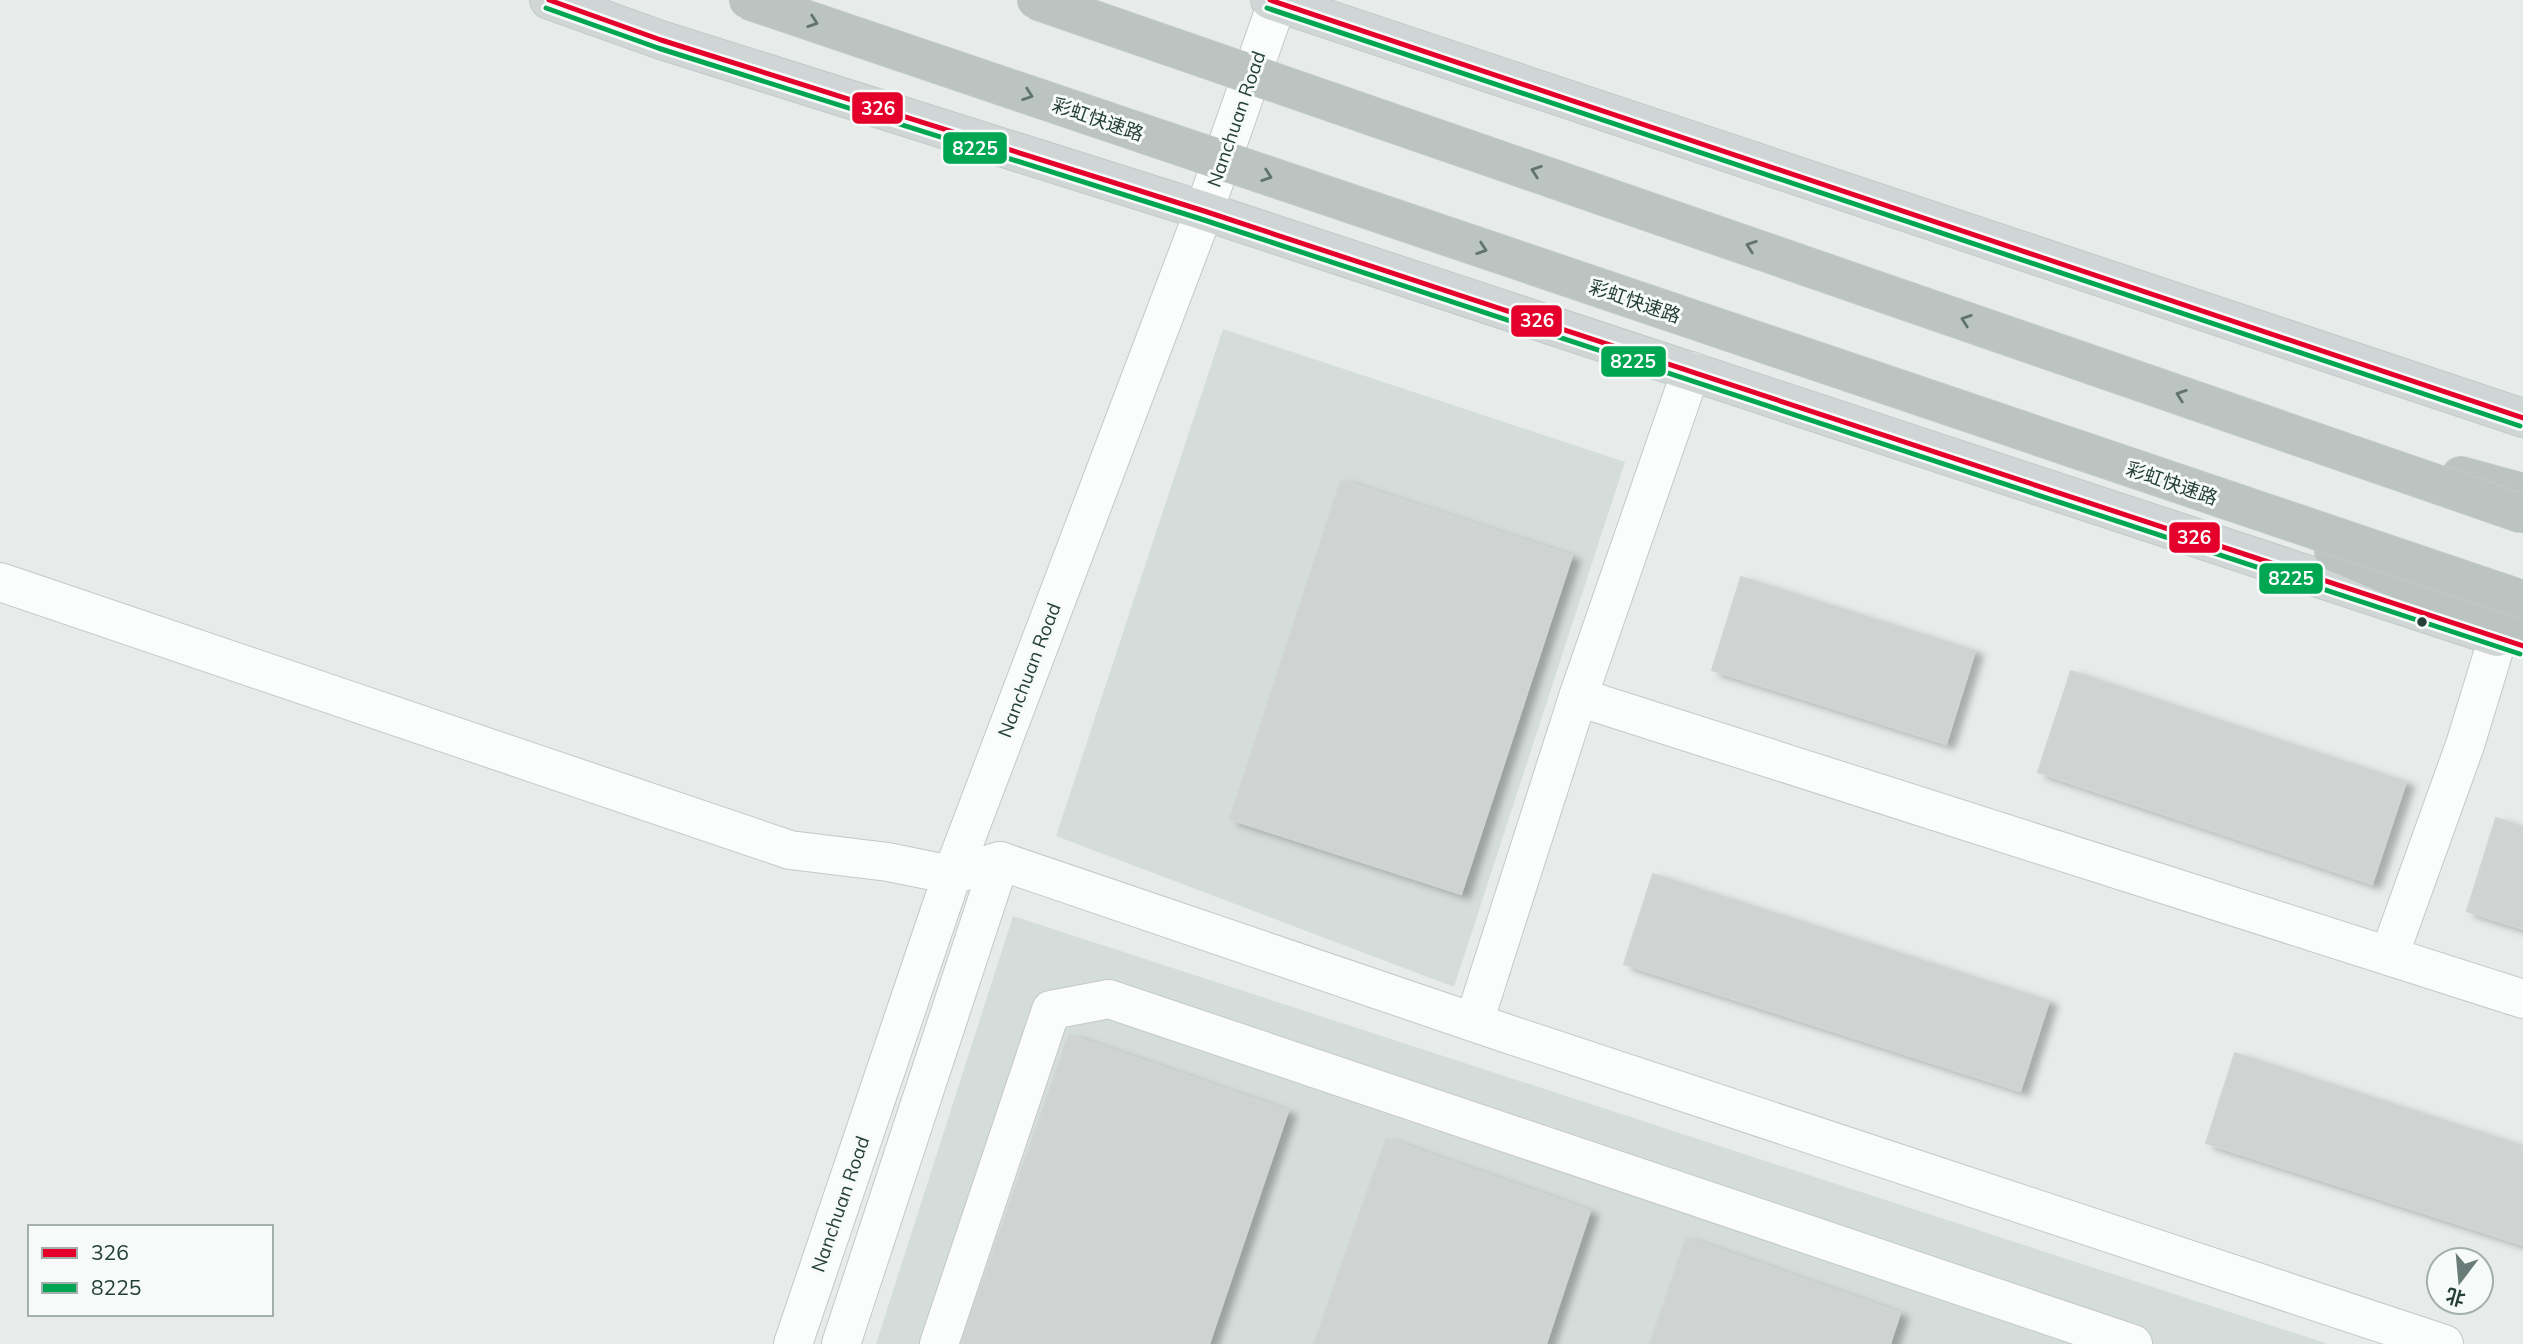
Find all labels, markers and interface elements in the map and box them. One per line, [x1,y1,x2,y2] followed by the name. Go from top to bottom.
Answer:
[806,14,819,28] one-way arrow
[1201,48,1271,190] street label: Nanchuan Road
[1022,87,1034,101] one-way arrow
[851,91,904,125] line badge: 326
[1049,92,1147,146] street label: 彩虹快速路
[861,96,895,120] text: 326
[942,131,1008,165] line badge: 8225
[952,136,998,160] text: 8225
[1530,165,1543,179] one-way arrow
[1260,168,1273,182] one-way arrow
[1745,240,1758,254] one-way arrow
[1476,241,1488,255] one-way arrow
[1586,274,1684,328] street label: 彩虹快速路
[1510,304,1563,338] line badge: 326
[1520,308,1554,332] text: 326
[1960,314,1972,328] one-way arrow
[1600,345,1667,378] line badge: 8225
[1610,349,1656,373] text: 8225
[2175,389,2187,403] one-way arrow
[2123,456,2221,510] street label: 彩虹快速路
[2168,521,2221,554] line badge: 326
[2177,525,2211,549] text: 326
[2258,562,2324,595] line badge: 8225
[2268,566,2314,590] text: 8225
[992,599,1066,741] street label: Nanchuan Road
[2415,615,2429,629] unlabelled marker
[805,1133,875,1275] street label: Nanchuan Road
[28,1225,273,1316] legend
[91,1239,129,1265] text: 326
[2425,1246,2495,1316] north arrow
[91,1274,141,1300] text: 8225
[2443,1283,2468,1311] text: 北

